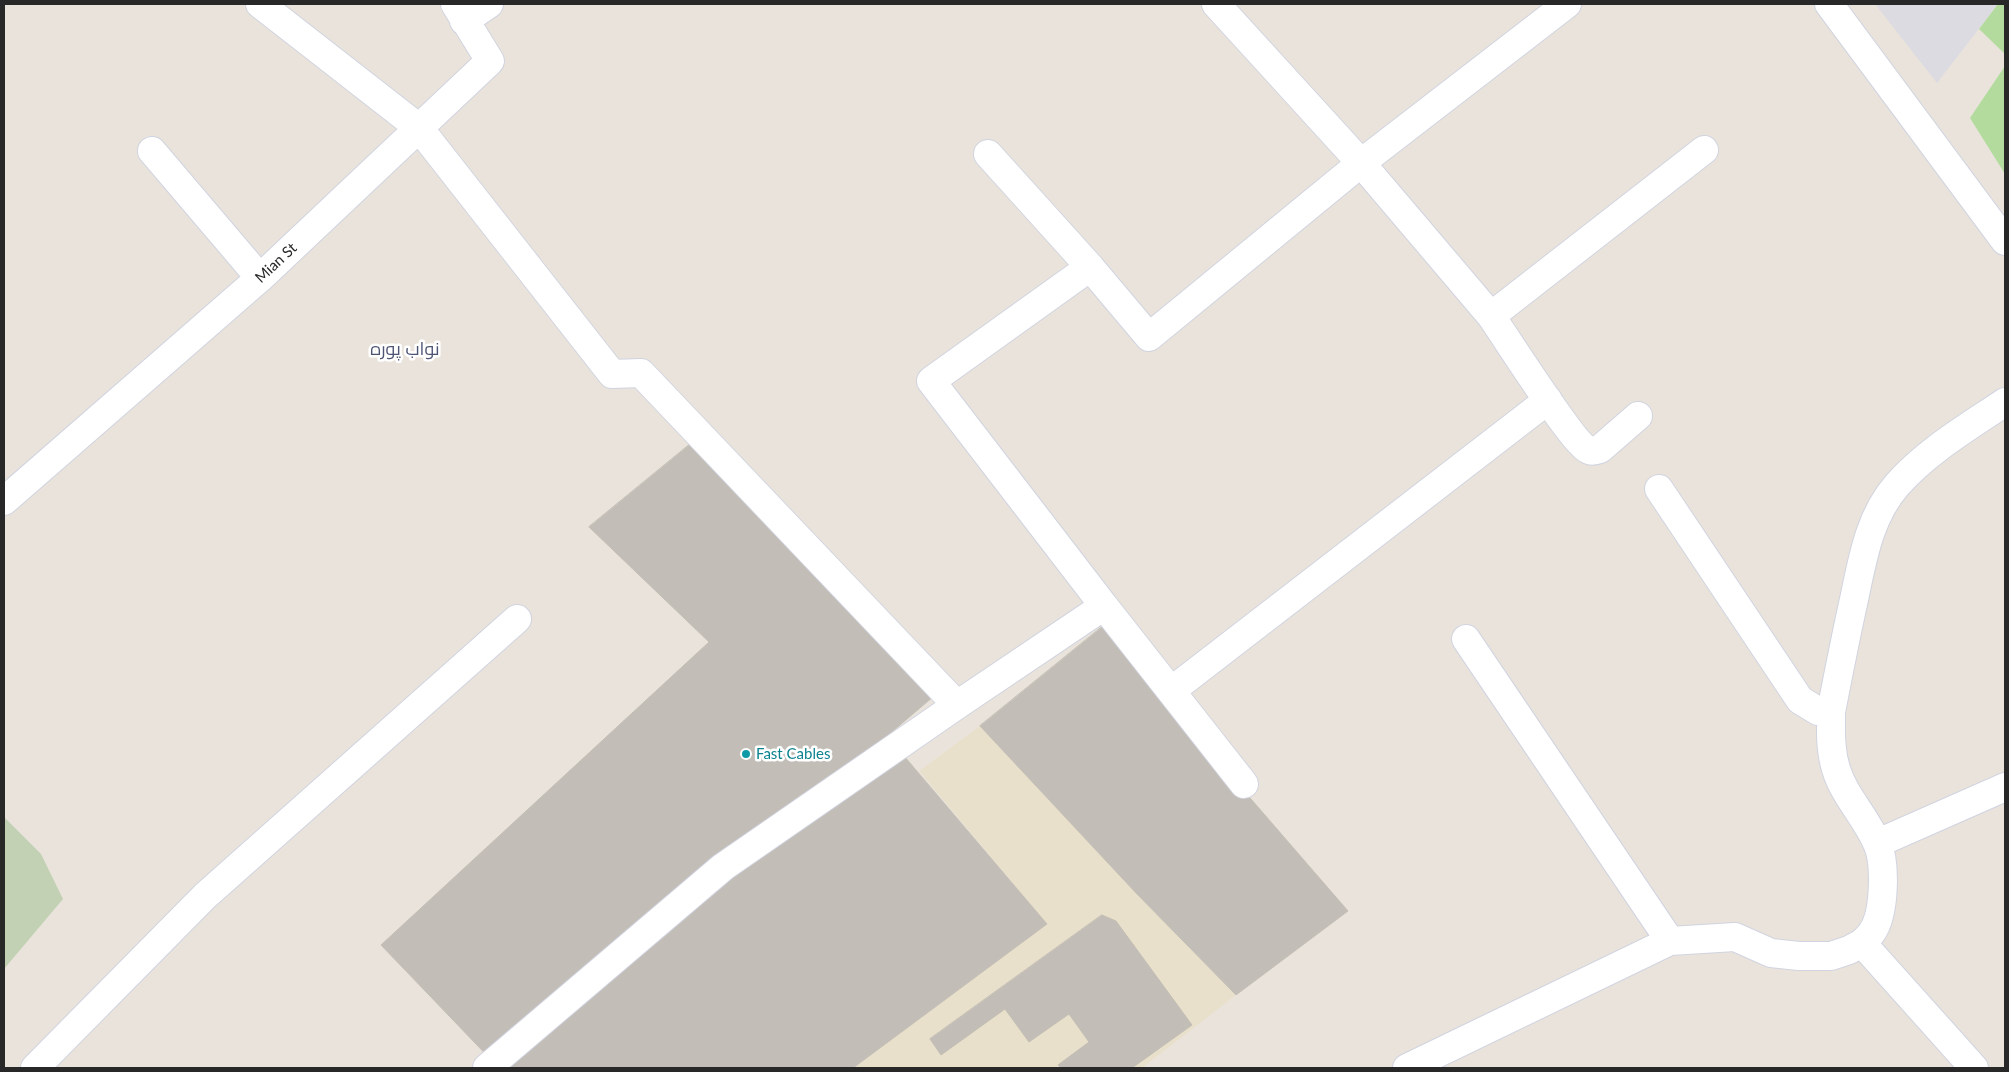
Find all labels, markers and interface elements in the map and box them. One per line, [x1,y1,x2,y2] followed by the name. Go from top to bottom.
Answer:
[251,239,301,287] street label: Mian St
[370,338,440,360] district label: نواب پورہ
[756,745,830,763] place label: Fast Cables
[740,748,752,760] marker: Fast Cables

